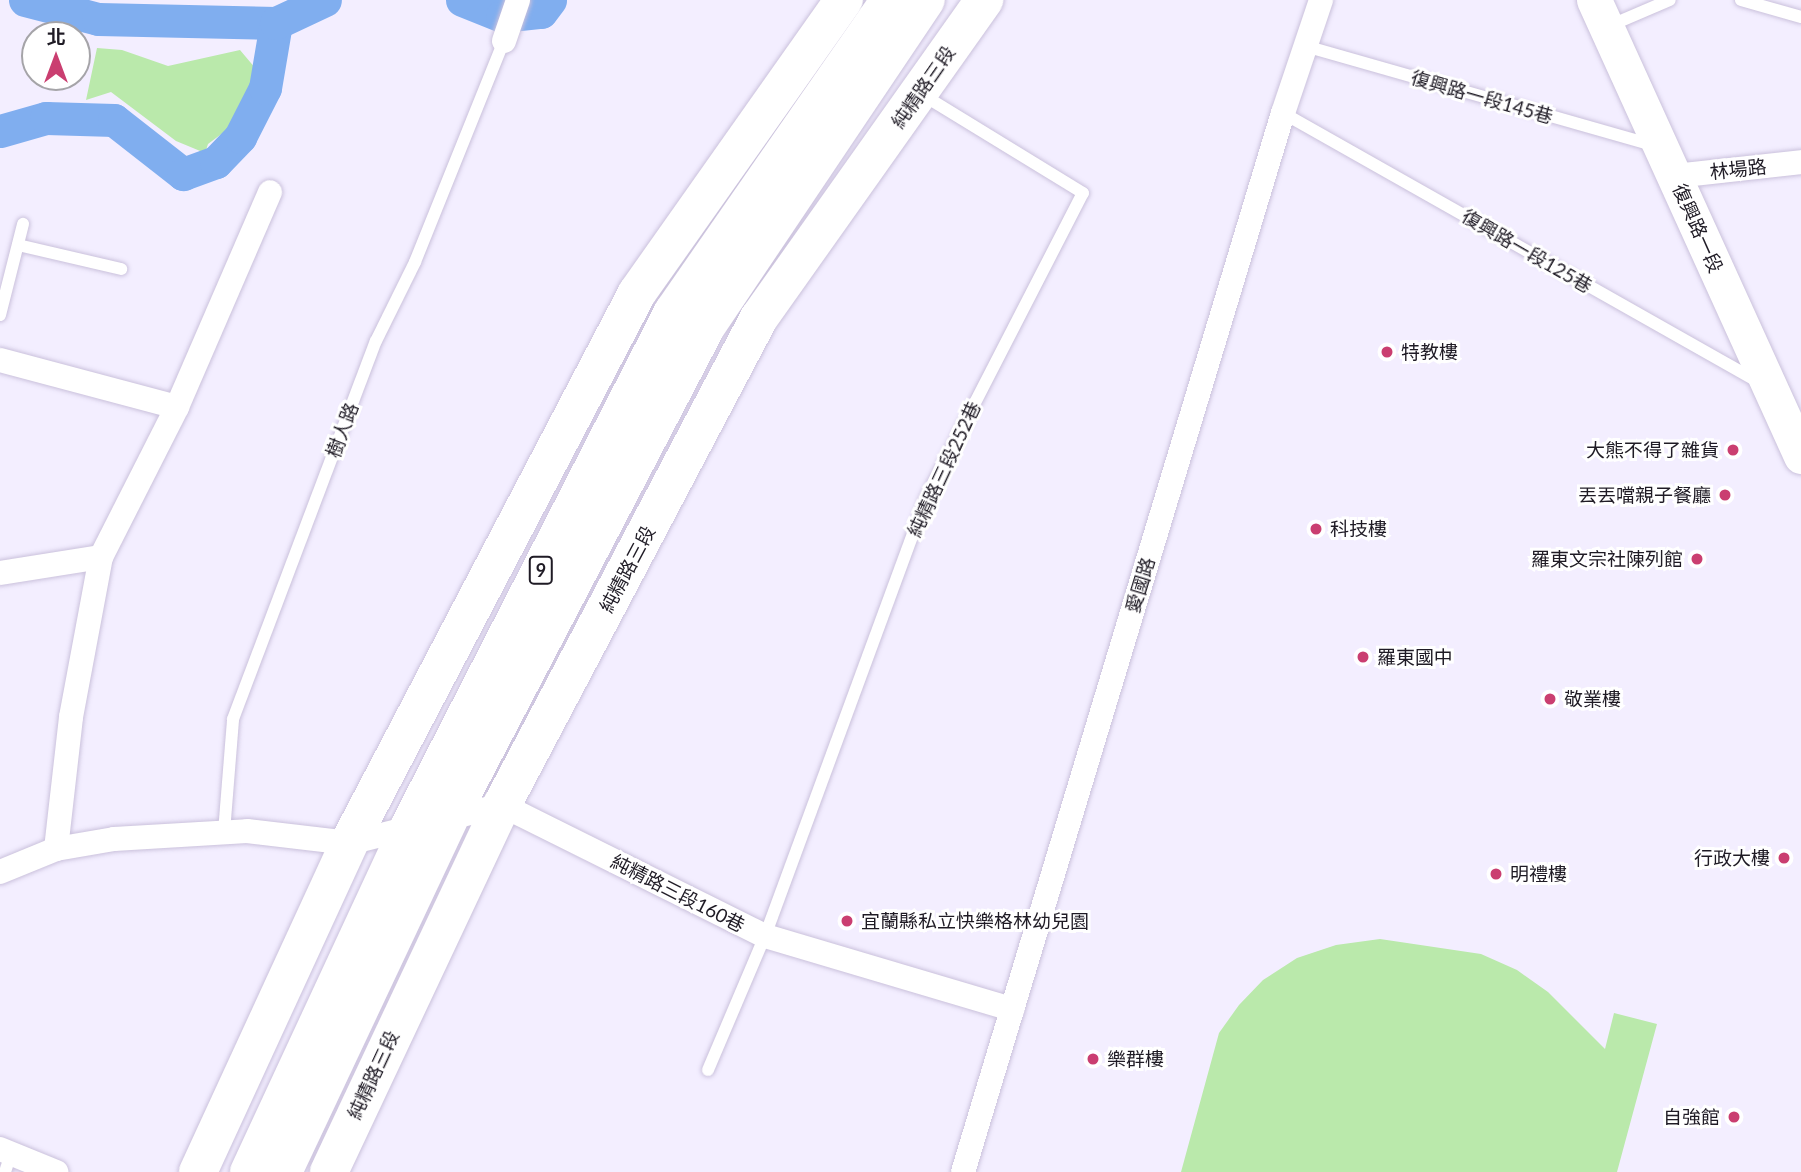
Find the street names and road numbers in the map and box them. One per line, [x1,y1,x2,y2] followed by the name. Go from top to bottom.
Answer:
[886,42,960,132] street label: 純精路三段
[1408,66,1556,128] street label: 復興路一段145巷
[1708,155,1768,183] street label: 林場路
[1668,180,1728,276] street label: 復興路一段
[1458,204,1596,298] street label: 復興路一段125巷
[903,398,985,540] street label: 純精路三段252巷
[321,399,363,461] street label: 樹人路
[595,522,659,616] street label: 純精路三段
[1121,554,1159,616] street label: 愛國路
[529,556,553,584] road number: 9
[607,849,749,937] street label: 純精路三段160巷
[343,1027,403,1123] street label: 純精路三段

